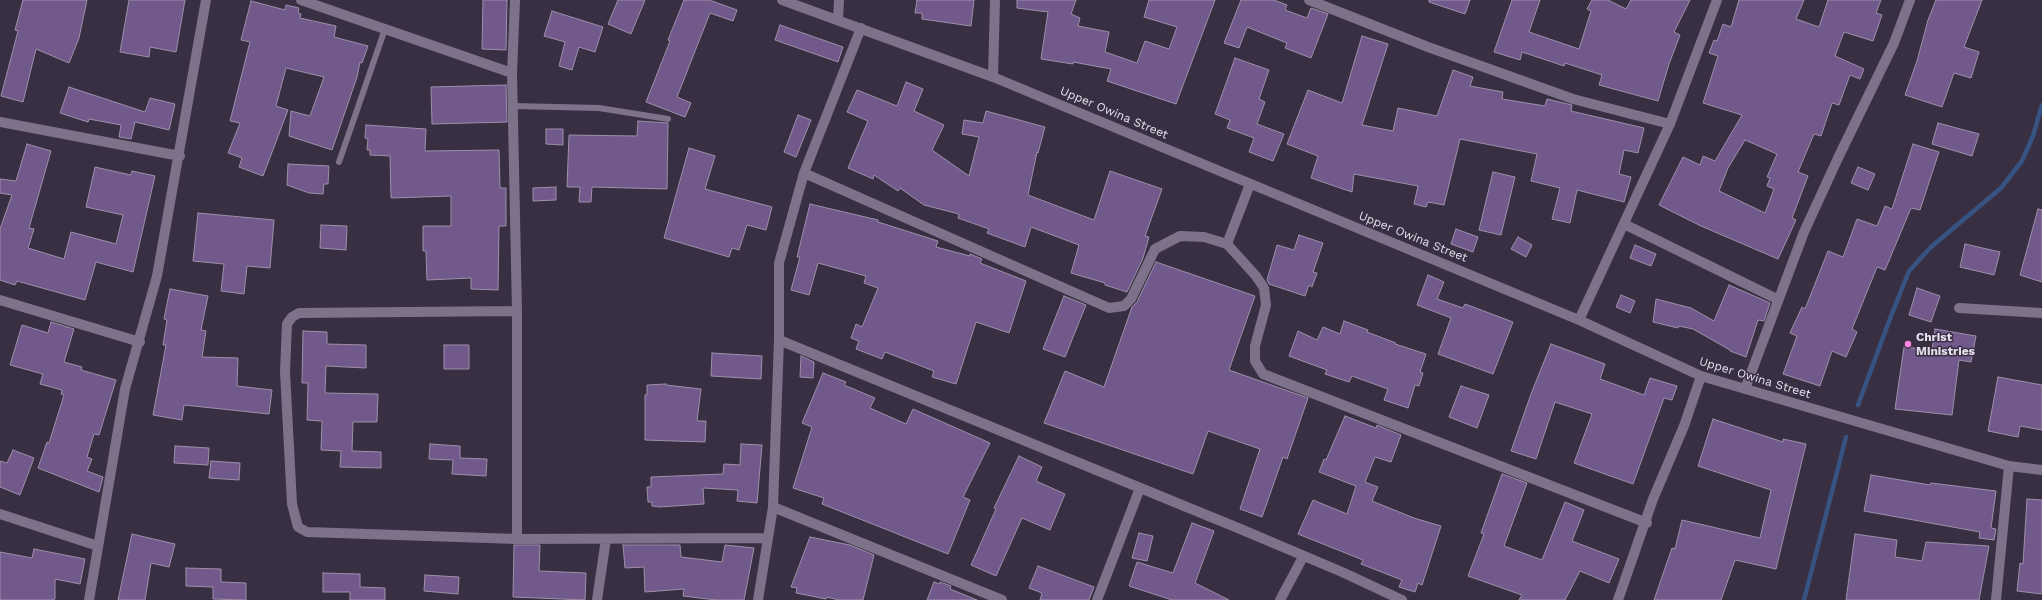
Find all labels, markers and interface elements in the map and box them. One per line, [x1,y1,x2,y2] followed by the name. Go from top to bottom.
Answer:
[1058,84,1170,142] street label: Upper Owina Street
[1357,209,1469,265] street label: Upper Owina Street
[1916,330,1975,358] place label: Christ Ministries
[1903,339,1913,349] marker: Christ Ministries
[1697,354,1813,402] street label: Upper Owina Street

